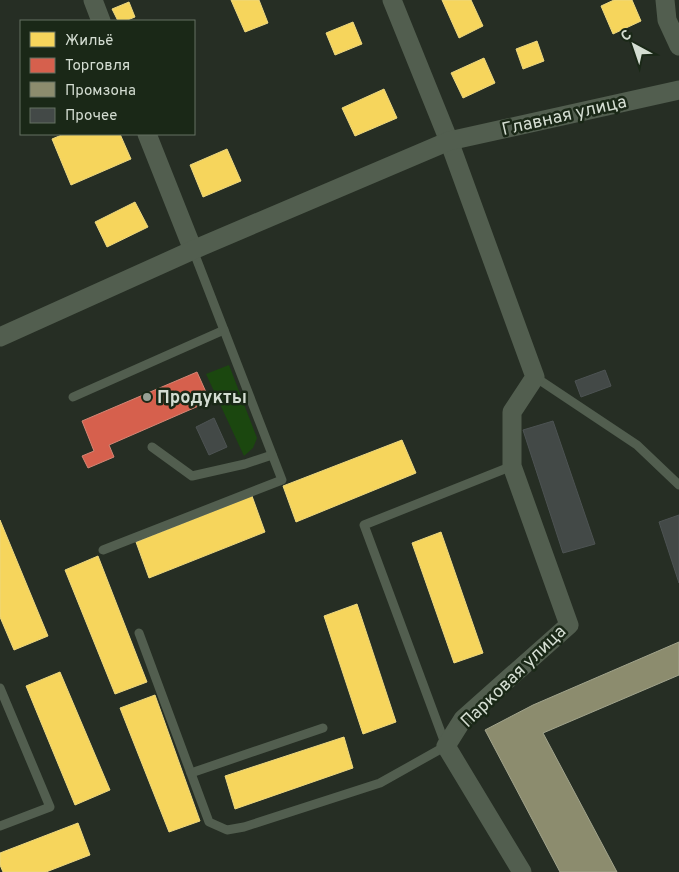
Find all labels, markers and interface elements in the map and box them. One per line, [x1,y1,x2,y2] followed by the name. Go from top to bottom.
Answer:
[20,20,195,135] legend
[609,20,659,70] north arrow
[618,27,636,46] text: С
[65,32,113,51] text: Жильё
[65,57,130,76] text: Торговля
[65,82,136,101] text: Промзона
[500,91,629,142] street label: Главная улица
[65,107,117,126] text: Прочее
[157,387,247,410] place label: Продукты
[141,391,153,403] marker: Продукты
[456,621,572,733] street label: Парковая улица

